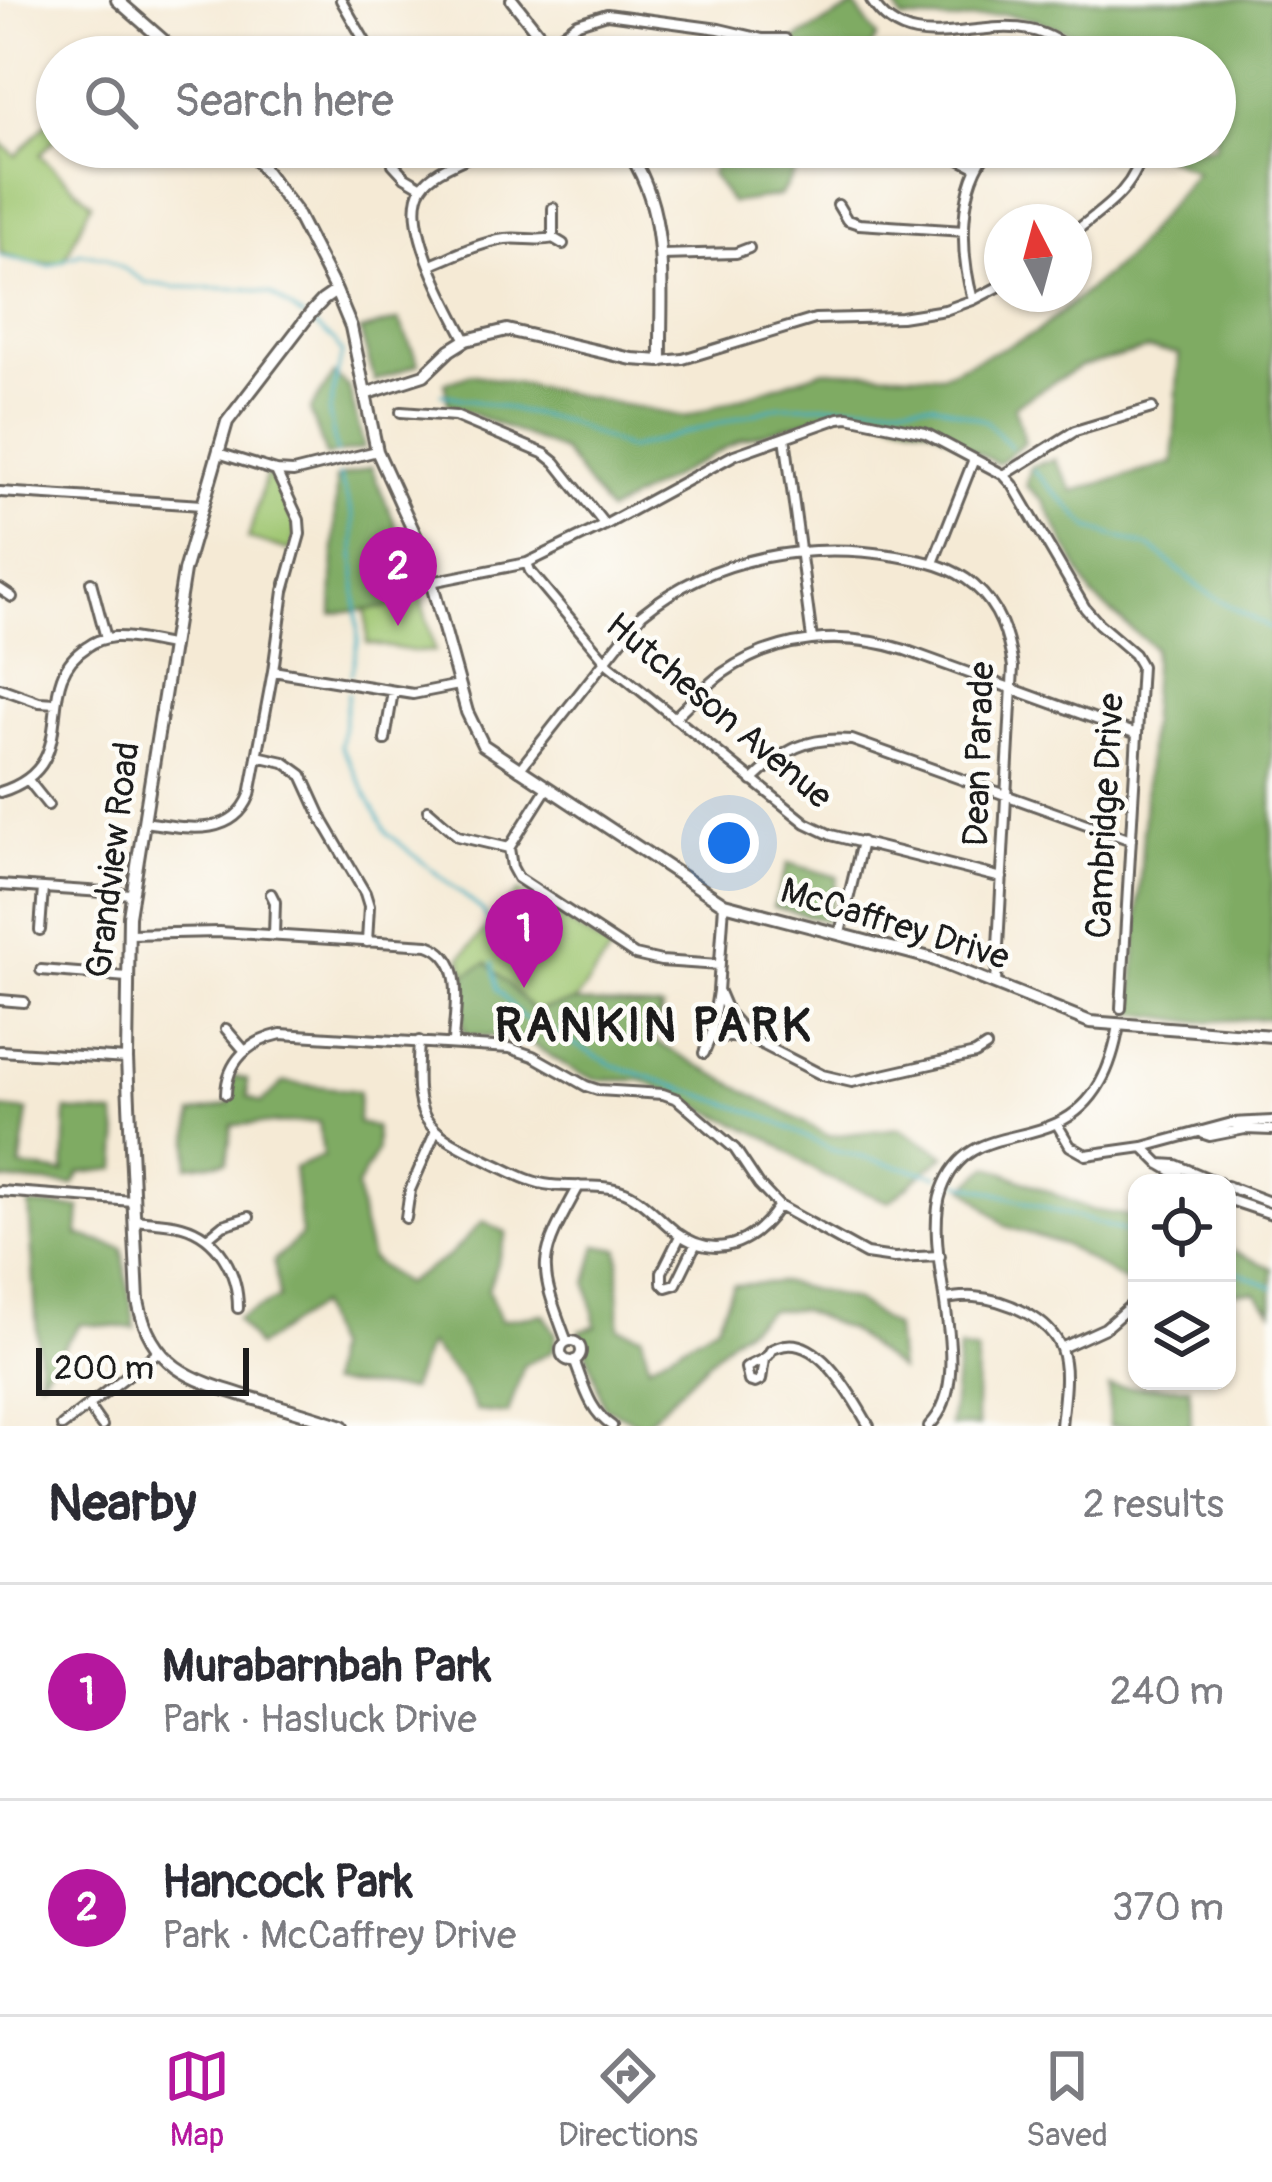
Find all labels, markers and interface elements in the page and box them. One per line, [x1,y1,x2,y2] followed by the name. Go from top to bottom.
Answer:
[36,36,1236,168] search box
[78,69,144,135] icon: search
[174,74,394,130] text: Search here
[984,204,1092,312] north arrow
[359,527,437,626] pin: 2
[596,603,842,819] street label: Hutcheson Avenue
[953,661,1005,847] street label: Dean Parade
[1076,692,1134,940] street label: Cambridge Drive
[76,739,150,981] street label: Grandview Road
[699,813,759,873] your location
[775,868,1015,980] street label: McCaffrey Drive
[485,889,563,988] pin: 1
[495,996,813,1056] district label: RANKIN PARK
[1128,1174,1236,1390] map controls
[1128,1174,1236,1282] button: locate
[1128,1282,1236,1390] button: layers
[36,1342,249,1395] scale bar
[54,1348,154,1389] text: 200 m
[48,1472,196,1536] text: Nearby
[1083,1480,1224,1529] text: 2 results
[162,1639,491,1695] text: Murabarnbah Park
[79,1667,95,1716] text: 1
[1110,1667,1224,1716] text: 240 m
[162,1695,477,1744] text: Park · Hasluck Drive
[162,1855,413,1911] text: Hancock Park
[76,1883,98,1932] text: 2
[1112,1883,1224,1932] text: 370 m
[162,1911,516,1960] text: Park · McCaffrey Drive
[164,2043,230,2156] tab: Map
[558,2043,698,2156] tab: Directions
[1026,2043,1108,2156] tab: Saved

